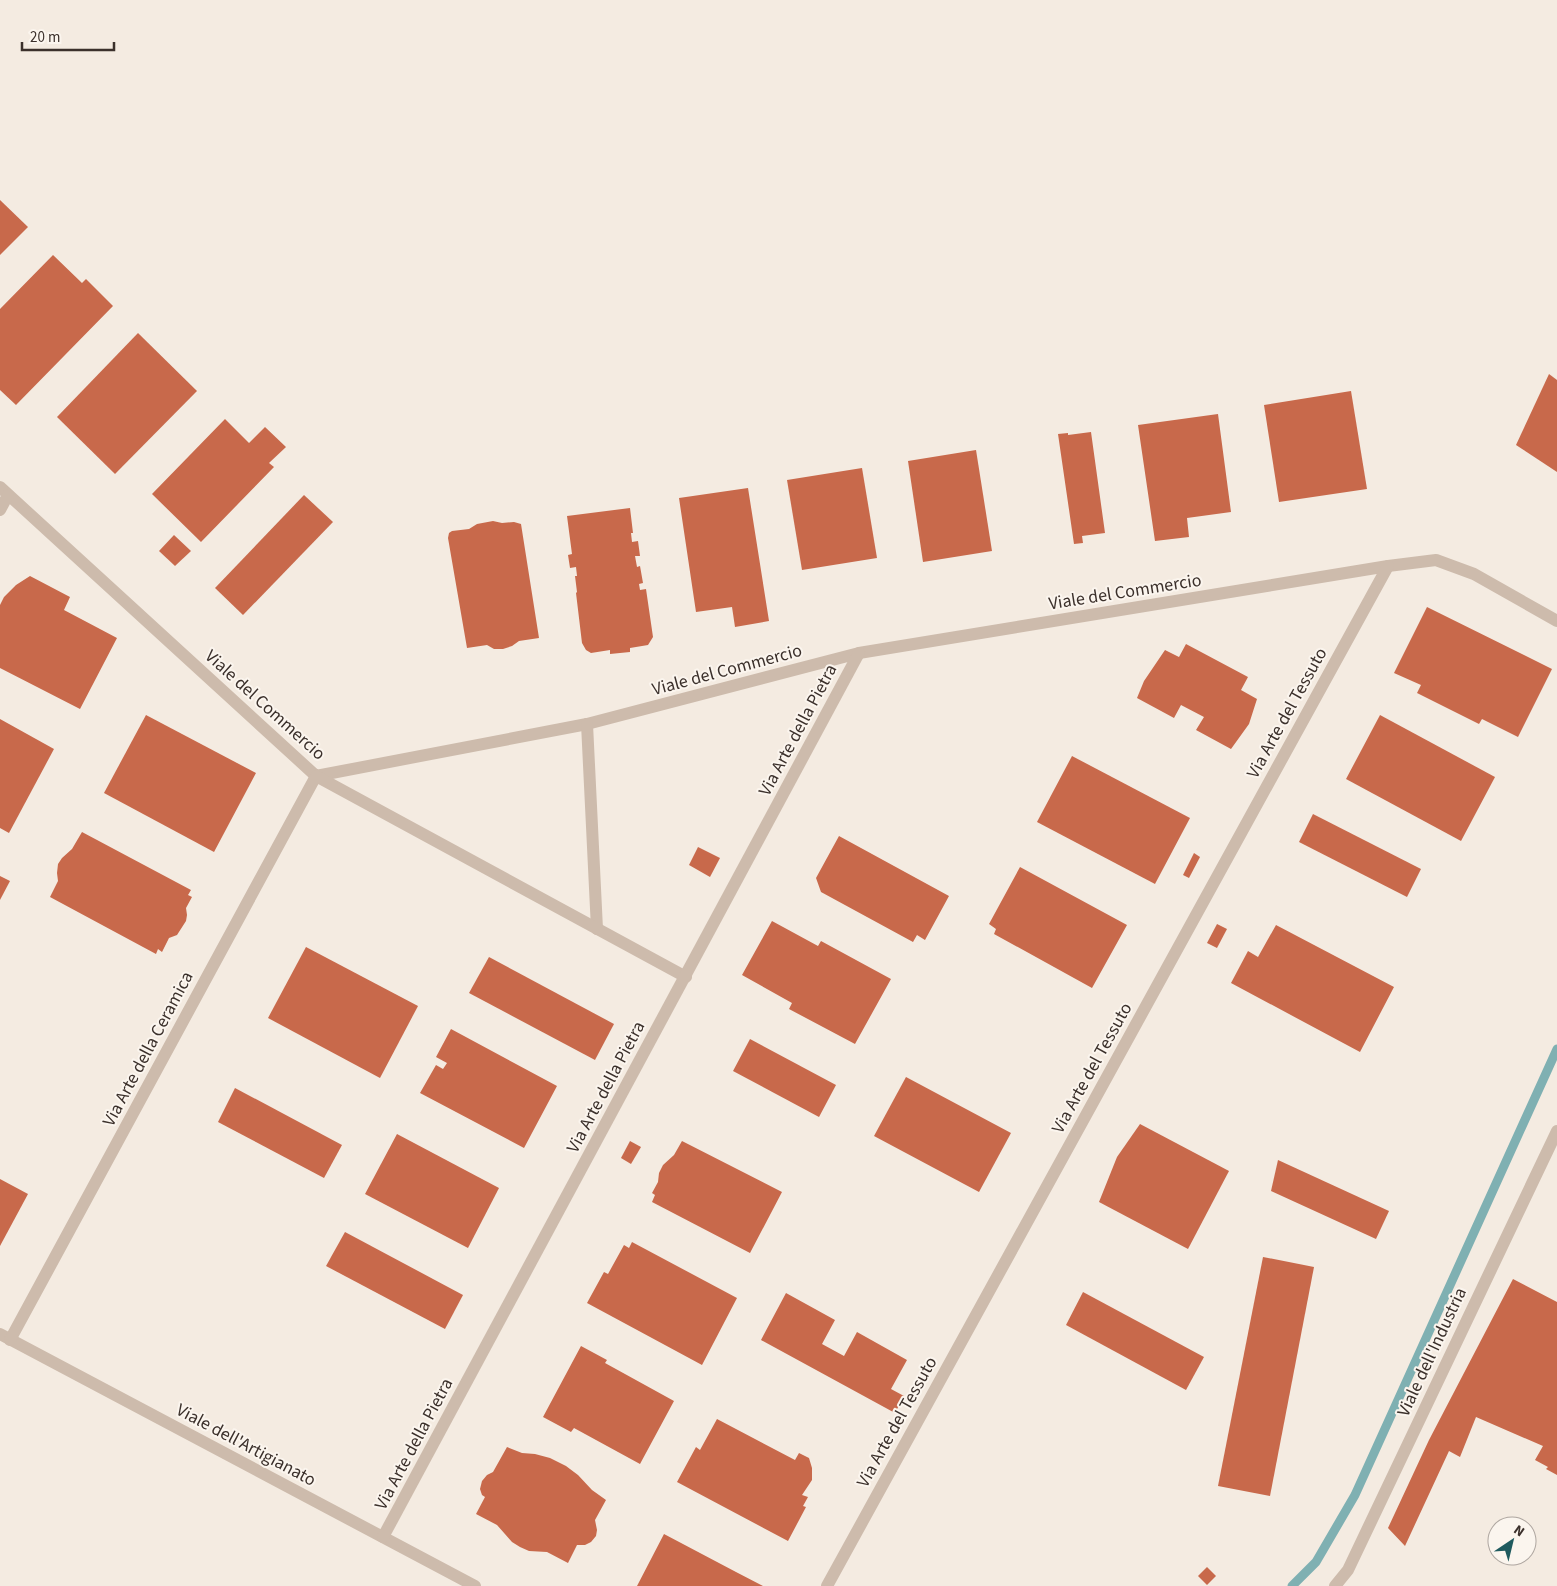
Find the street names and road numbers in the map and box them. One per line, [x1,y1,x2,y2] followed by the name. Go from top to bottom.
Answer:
[1047,568,1203,616] street label: Viale del Commercio
[649,638,805,702] street label: Viale del Commercio
[1241,643,1333,783] street label: Via Arte del Tessuto
[199,644,331,766] street label: Viale del Commercio
[753,660,843,800] street label: Via Arte della Pietra
[97,967,199,1131] street label: Via Arte della Ceramica
[1046,998,1138,1138] street label: Via Arte del Tessuto
[561,1017,651,1157] street label: Via Arte della Pietra
[1391,1283,1473,1421] street label: Viale dell'Industria
[851,1352,943,1492] street label: Via Arte del Tessuto
[369,1374,459,1514] street label: Via Arte della Pietra
[172,1398,320,1492] street label: Viale dell'Artigianato

